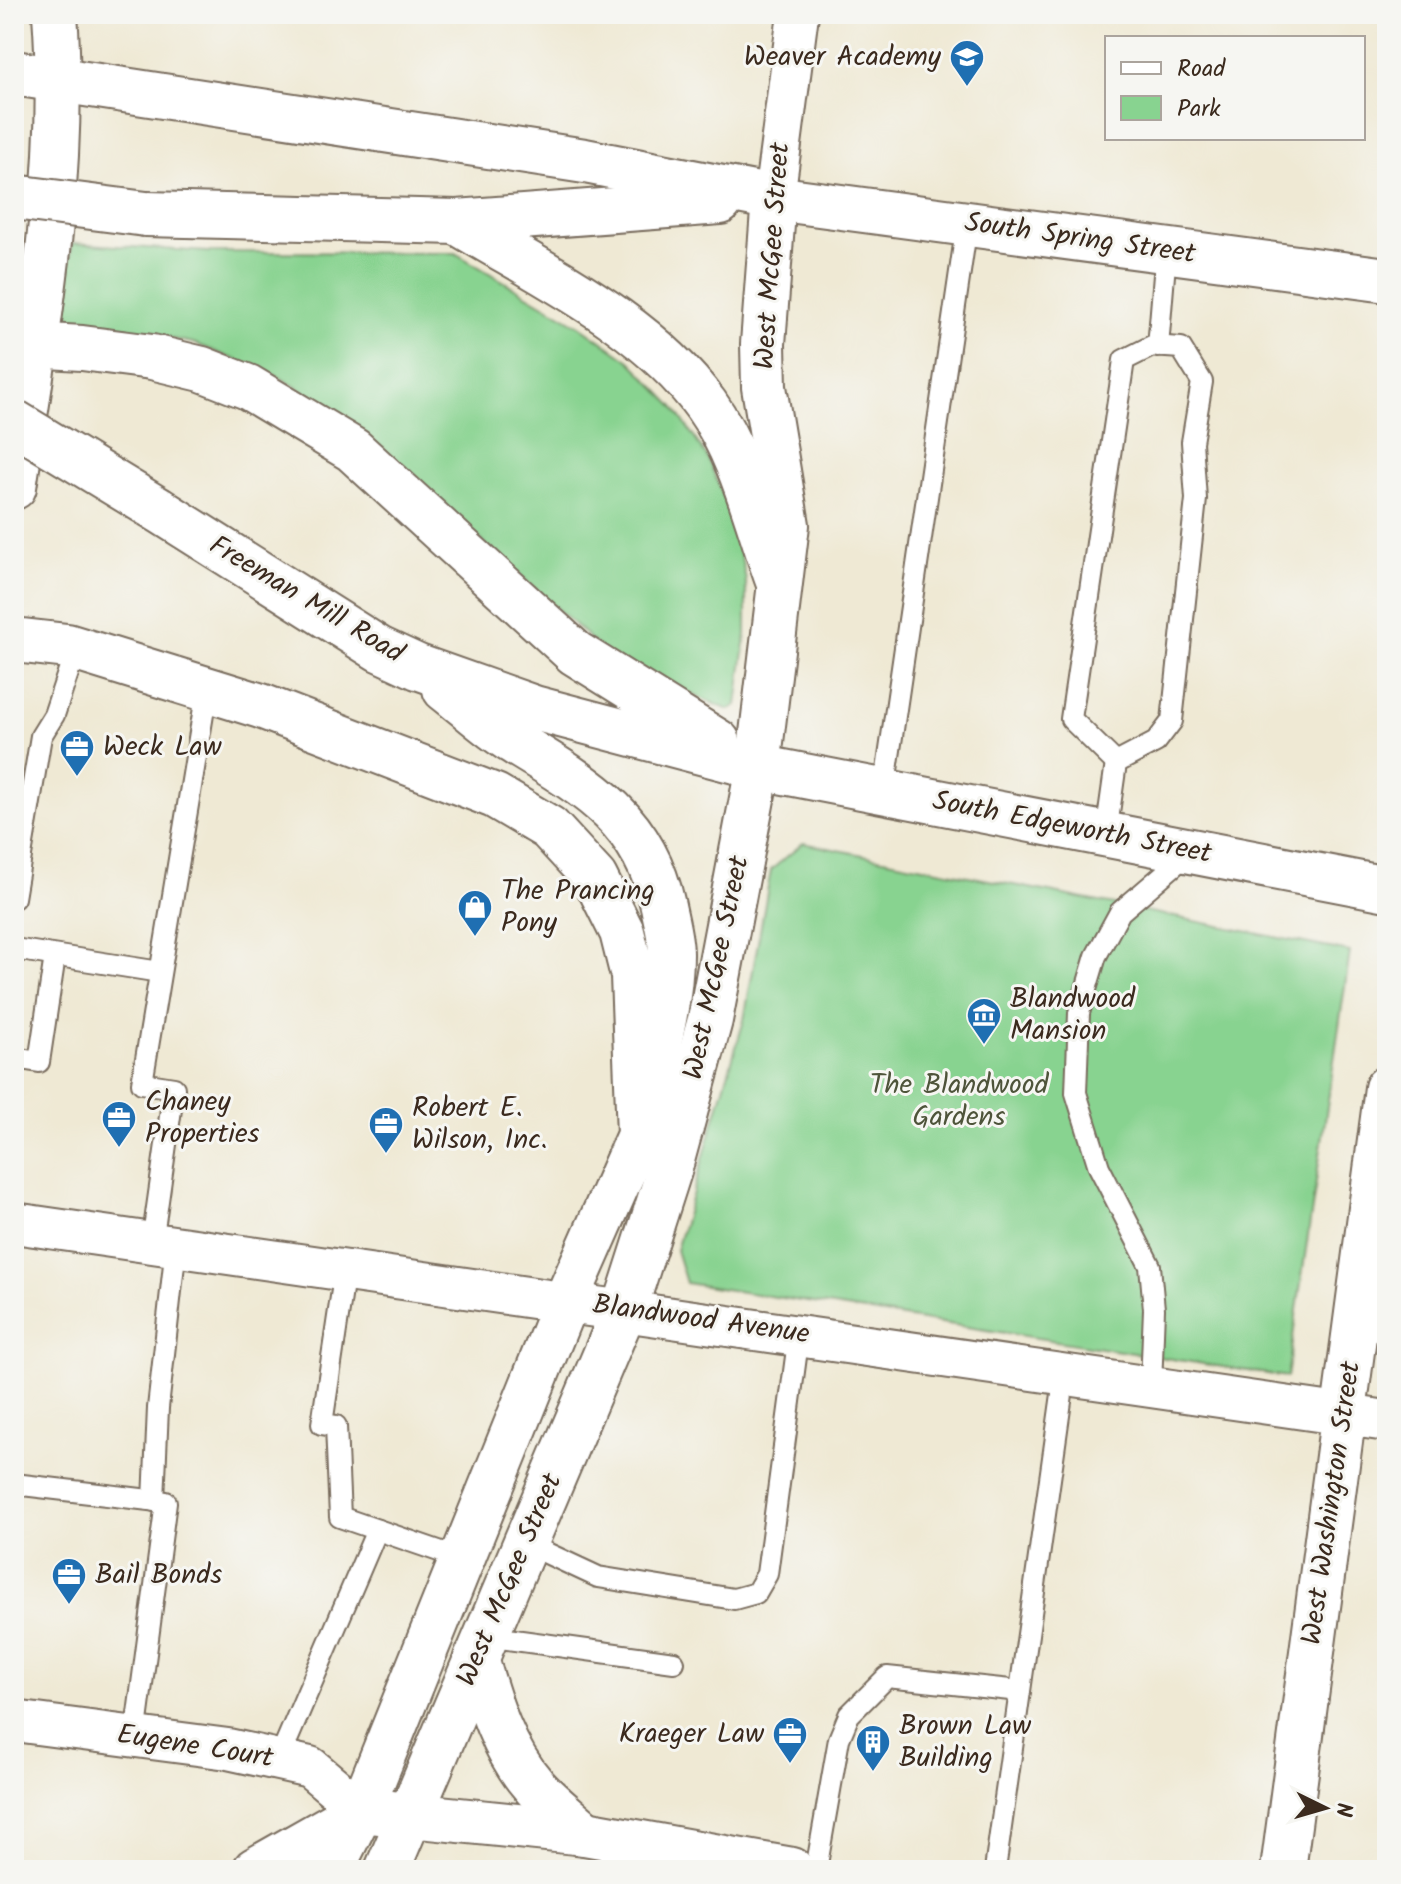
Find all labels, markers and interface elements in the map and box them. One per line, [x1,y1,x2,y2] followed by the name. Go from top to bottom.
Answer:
[744,35,942,80] place label: Weaver Academy
[1105,36,1365,140] legend
[948,38,986,88] school or university icon: Weaver Academy
[1177,50,1226,89] text: Road
[1177,90,1221,129] text: Park
[743,140,803,371] street label: West McGee Street
[962,201,1200,278] street label: South Spring Street
[200,524,413,677] street label: Freeman Mill Road
[103,725,222,770] place label: Weck Law
[58,728,96,778] office icon: Weck Law
[929,779,1216,877] street label: South Edgeworth Street
[671,851,763,1084] street label: West McGee Street
[501,869,655,946] place label: The Prancing Pony
[456,888,494,938] shop icon: The Prancing Pony
[1010,977,1136,1054] place label: Blandwood Mansion
[965,996,1003,1046] museum icon: Blandwood Mansion
[870,1063,1049,1140] park label: The Blandwood Gardens
[145,1080,260,1157] place label: Chaney Properties
[412,1086,547,1163] place label: Robert E. Wilson, Inc.
[100,1099,138,1149] office icon: Chaney Properties
[367,1105,405,1155] office icon: Robert E. Wilson, Inc.
[590,1283,813,1358] street label: Blandwood Avenue
[1290,1357,1374,1648] street label: West Washington Street
[445,1465,576,1694] street label: West McGee Street
[95,1553,222,1598] place label: Bail Bonds
[50,1556,88,1606] office icon: Bail Bonds
[899,1704,1031,1781] place label: Brown Law Building
[114,1712,277,1782] street label: Eugene Court
[619,1712,764,1757] place label: Kraeger Law
[771,1715,809,1765] office icon: Kraeger Law
[854,1723,892,1773] building icon: Brown Law Building
[1285,1768,1365,1848] north arrow
[1324,1801,1360,1818] text: N

